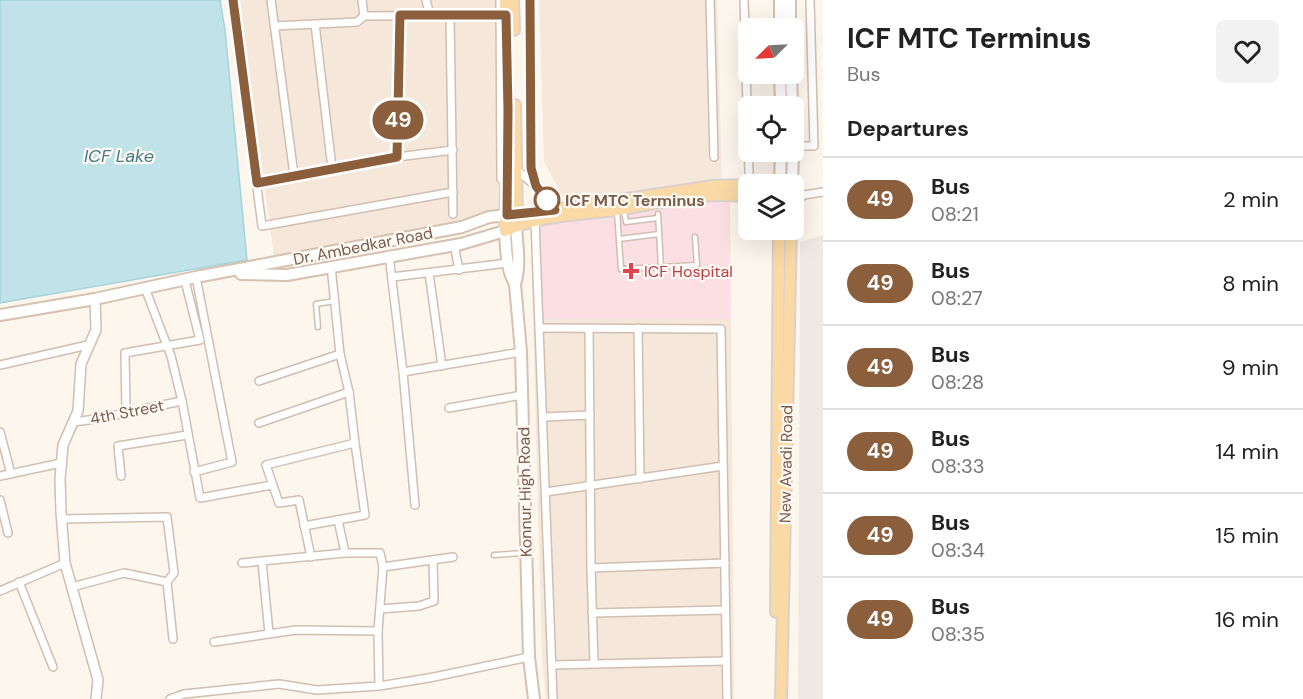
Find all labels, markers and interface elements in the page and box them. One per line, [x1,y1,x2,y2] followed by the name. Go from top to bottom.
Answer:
[738,18,804,84] north arrow
[738,18,804,240] map controls
[847,20,1092,57] text: ICF MTC Terminus
[1216,20,1279,83] button: heart
[847,61,881,87] text: Bus
[738,96,804,162] button: locate
[371,100,425,140] line badge: 49
[385,106,412,134] text: 49
[847,114,969,143] text: Departures
[84,144,154,168] water label: ICF Lake
[931,172,970,201] text: Bus
[738,174,804,240] button: layers
[867,185,894,213] text: 49
[1223,185,1279,214] text: 2 min
[534,187,560,213] marker: ICF MTC Terminus
[565,190,705,211] place label: ICF MTC Terminus
[931,201,979,227] text: 08:21
[291,222,435,270] street label: Dr. Ambedkar Road
[931,256,970,285] text: Bus
[644,261,733,282] place label: ICF Hospital
[622,262,640,280] marker: ICF Hospital
[867,269,894,297] text: 49
[1222,269,1279,298] text: 8 min
[931,285,983,311] text: 08:27
[931,340,970,369] text: Bus
[867,353,894,381] text: 49
[1222,353,1279,382] text: 9 min
[931,369,984,395] text: 08:28
[88,395,166,429] street label: 4th Street
[774,405,798,523] street label: New Avadi Road
[931,424,970,453] text: Bus
[513,427,537,557] street label: Konnur High Road
[867,437,894,465] text: 49
[1215,437,1279,466] text: 14 min
[931,453,985,479] text: 08:33
[931,508,970,537] text: Bus
[867,521,894,549] text: 49
[1215,521,1279,550] text: 15 min
[931,537,985,563] text: 08:34
[931,592,970,621] text: Bus
[867,605,894,633] text: 49
[1215,605,1279,634] text: 16 min
[931,621,985,647] text: 08:35

